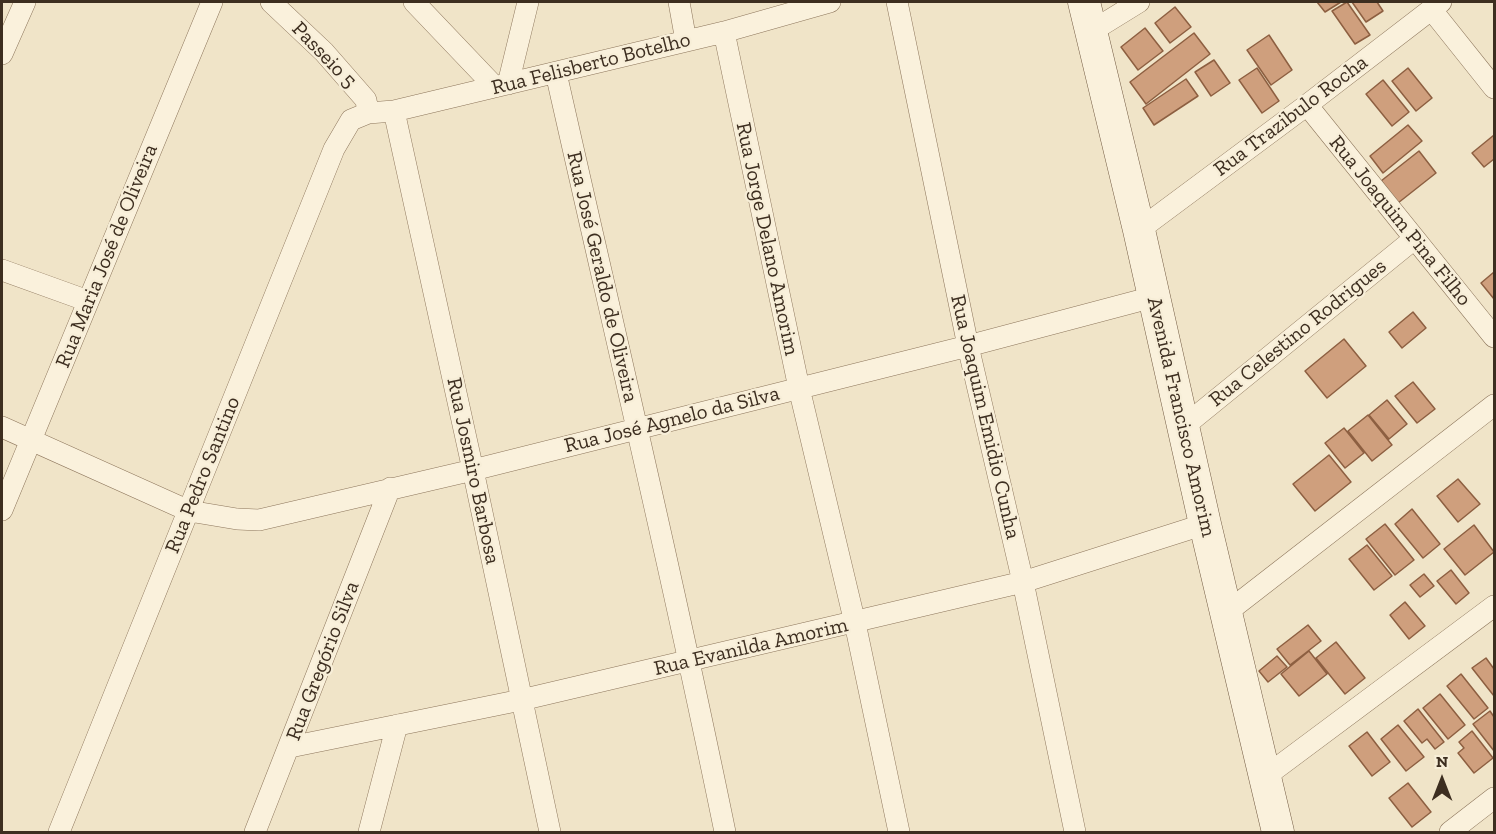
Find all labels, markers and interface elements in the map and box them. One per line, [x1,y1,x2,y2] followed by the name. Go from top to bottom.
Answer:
[286,17,362,93] street label: Passeio 5
[489,27,693,101] street label: Rua Felisberto Botelho
[1209,50,1373,182] street label: Rua Trazibulo Rocha
[730,120,804,358] street label: Rua Jorge Delano Amorim
[1324,131,1476,311] street label: Rua Joaquim Pina Filho
[51,141,163,371] street label: Rua Maria José de Oliveira
[561,149,643,405] street label: Rua José Geraldo de Oliveira
[1204,254,1392,412] street label: Rua Celestino Rodrigues
[945,292,1025,542] street label: Rua Joaquim Emidio Cunha
[1141,295,1221,539] street label: Avenida Francisco Amorim
[441,375,505,567] street label: Rua Josmiro Barbosa
[562,381,782,459] street label: Rua José Agnelo da Silva
[160,393,246,557] street label: Rua Pedro Santino
[281,578,365,744] street label: Rua Gregório Silva
[652,612,850,682] street label: Rua Evanilda Amorim
[1412,750,1472,810] north arrow
[1436,752,1448,771] text: N

